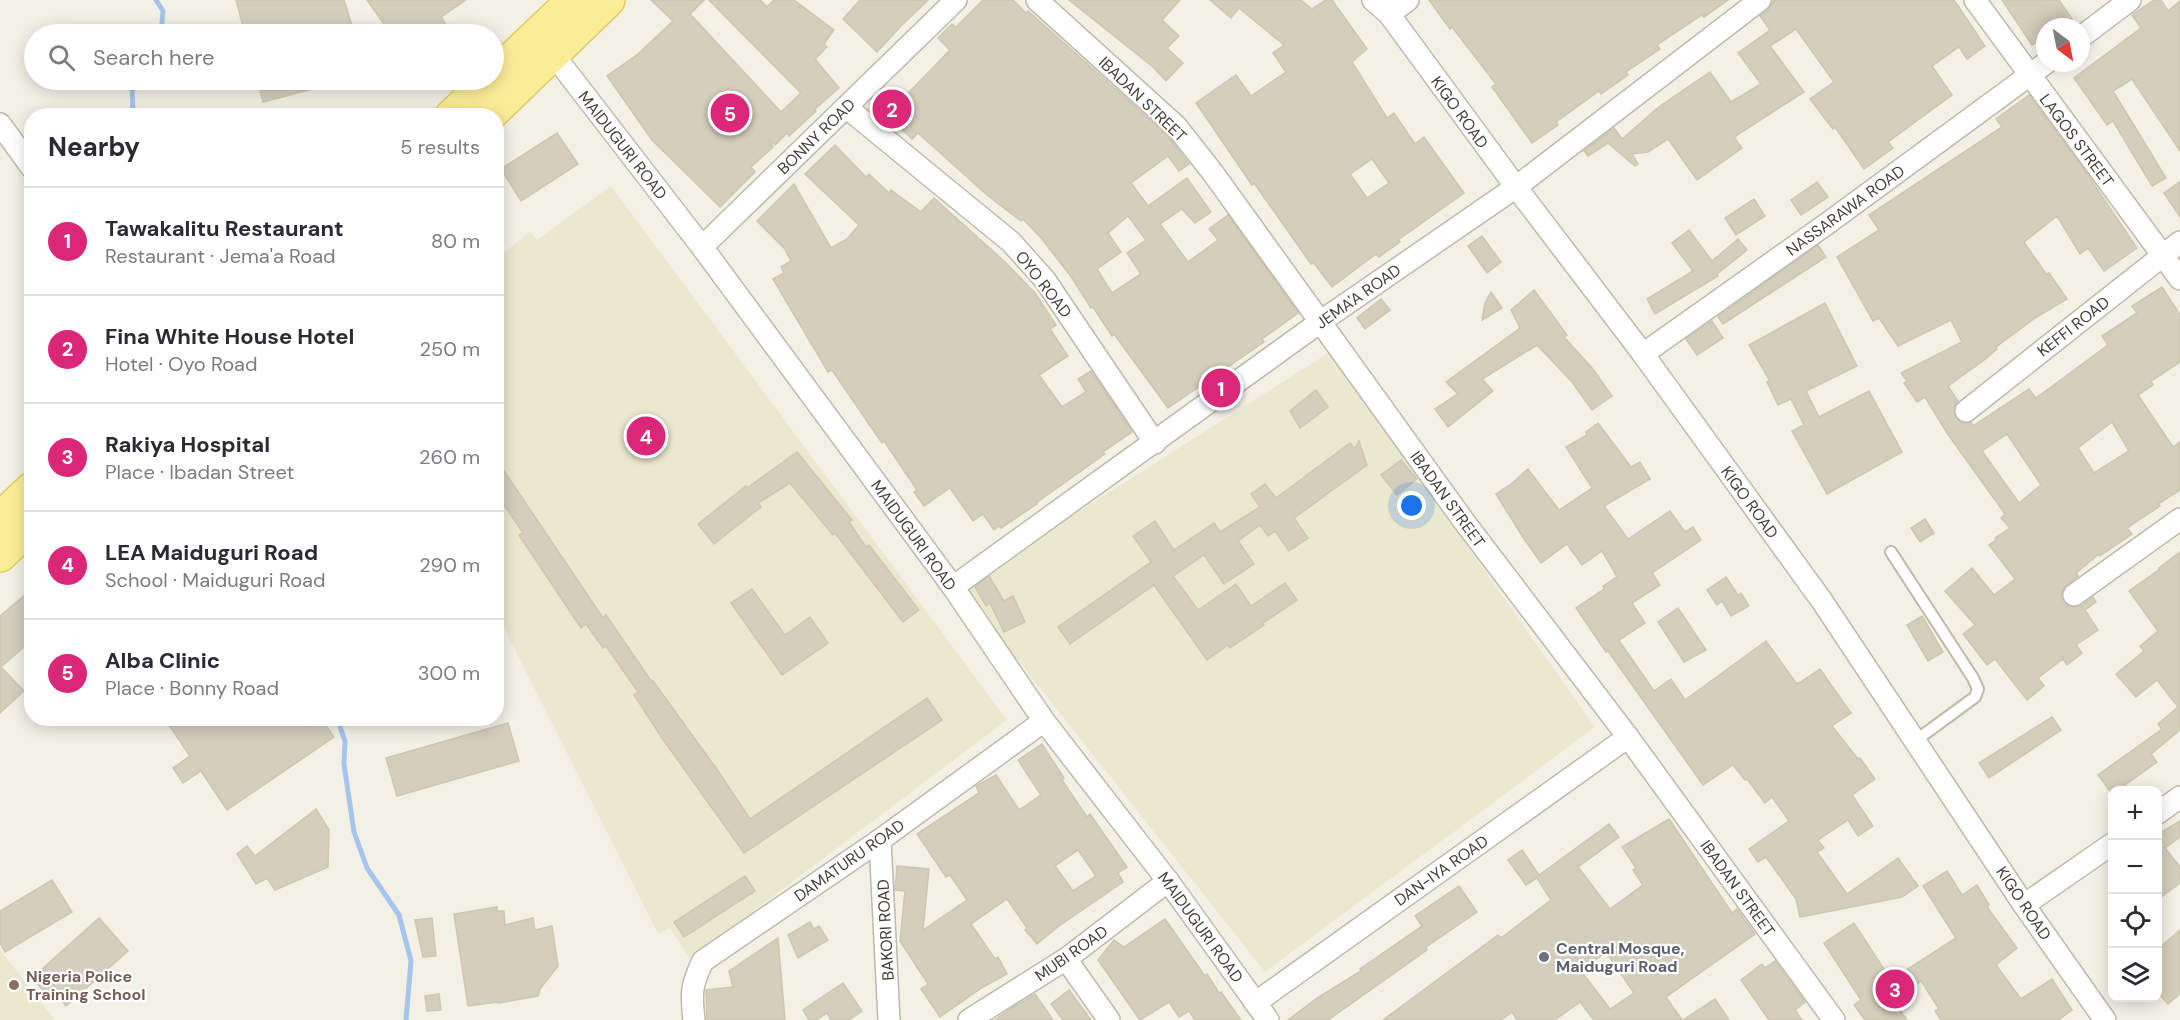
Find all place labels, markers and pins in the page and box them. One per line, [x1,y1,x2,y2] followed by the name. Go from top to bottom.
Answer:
[872,86,912,132] pin: 2
[710,90,750,136] pin: 5
[1202,366,1240,410] pin: 1
[626,414,666,458] pin: 4
[1556,938,1685,977] place label: Central Mosque, Maiduguri Road
[1537,950,1551,964] marker: Central Mosque, Maiduguri Road
[26,966,146,1005] place label: Nigeria Police Training School
[1876,966,1914,1012] pin: 3
[7,978,21,992] marker: Nigeria Police Training School

